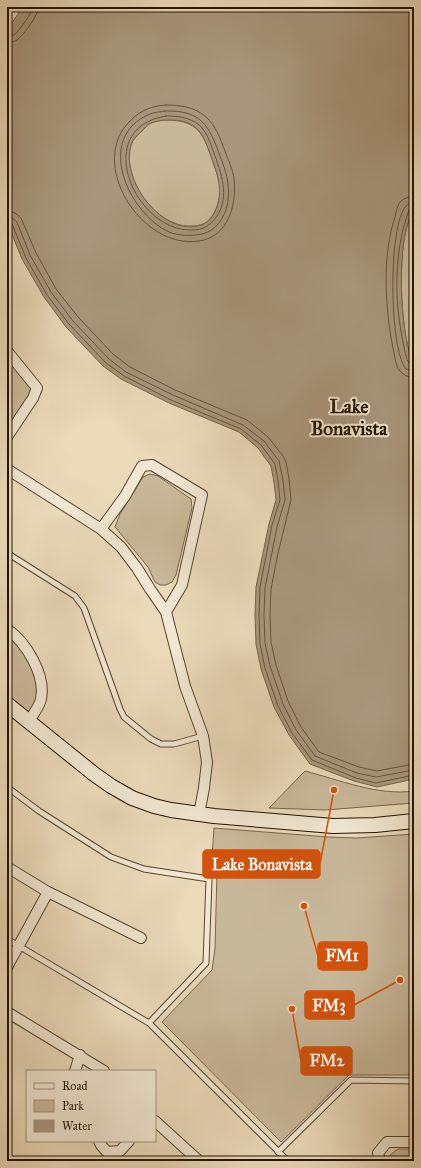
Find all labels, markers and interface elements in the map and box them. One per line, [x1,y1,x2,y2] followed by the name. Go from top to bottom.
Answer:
[311,395,388,440] district label: Lake Bonavista
[203,850,320,878] callout: Lake Bonavista
[212,855,313,874] text: Lake Bonavista
[318,942,367,970] callout: FM1
[325,946,359,965] text: FM1
[305,991,354,1019] callout: FM3
[312,996,346,1016] text: FM3
[301,1047,352,1075] callout: FM2
[310,1051,346,1070] text: FM2
[26,1070,156,1142] legend
[62,1079,88,1093] text: Road
[62,1099,84,1113] text: Park
[62,1119,92,1133] text: Water

